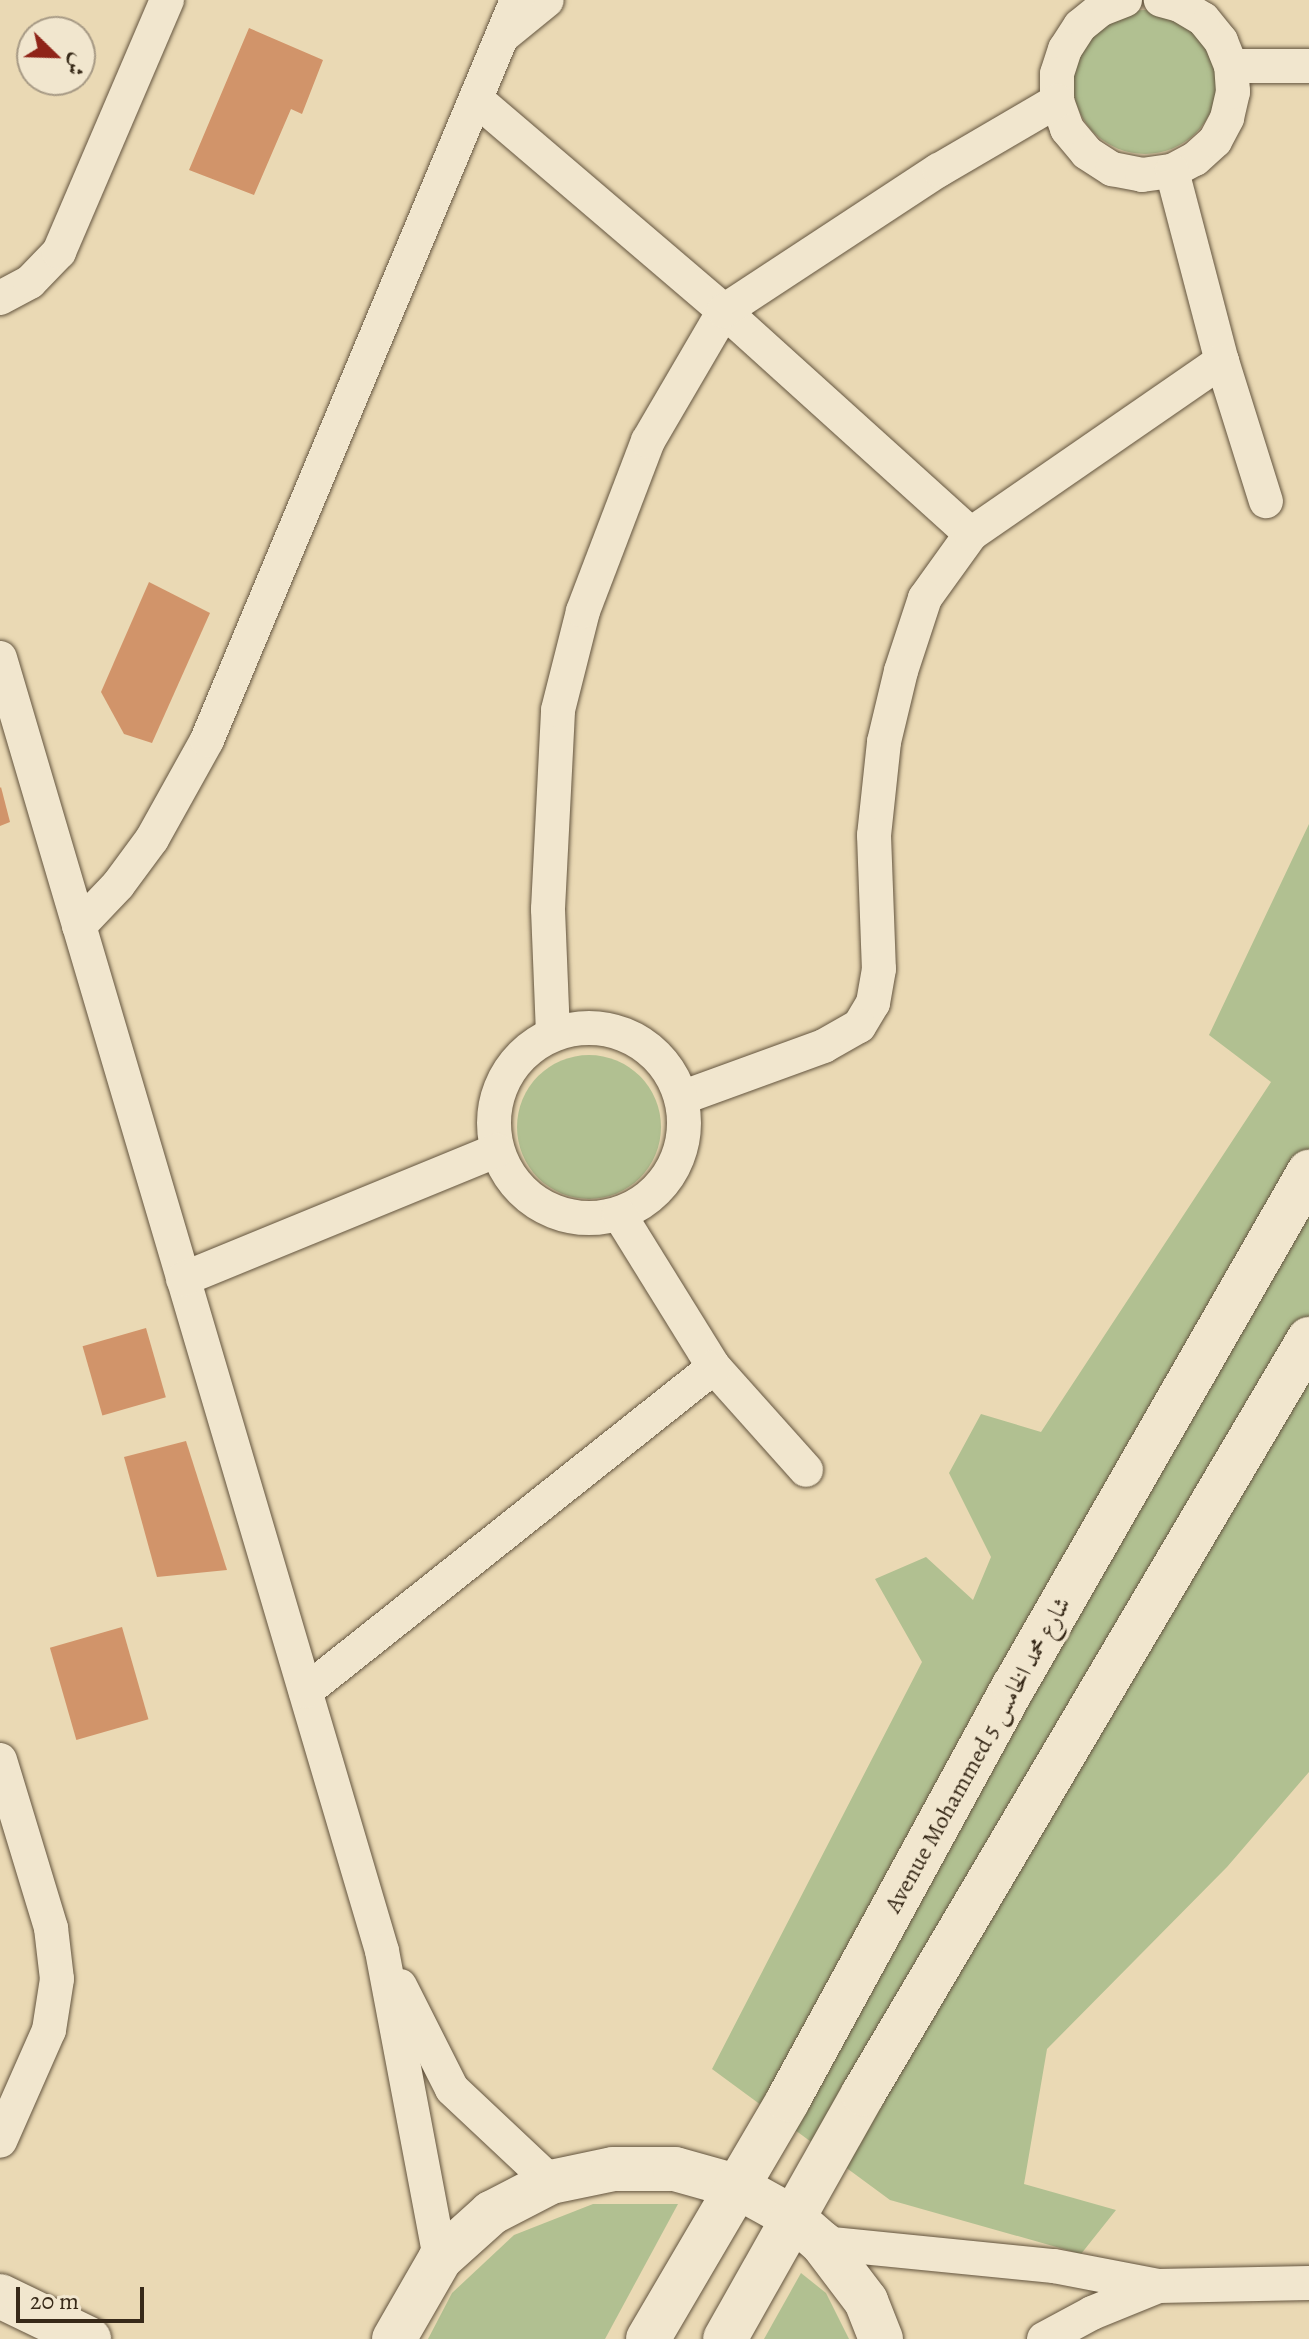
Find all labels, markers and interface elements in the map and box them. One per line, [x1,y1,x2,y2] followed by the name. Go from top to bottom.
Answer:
[16,16,96,96] north arrow
[58,49,94,80] text: ش
[879,1592,1077,1918] street label: Avenue Mohammed 5 شارع محمد الخامس
[20,2271,148,2321] scale bar
[30,2285,79,2317] text: 20 m

